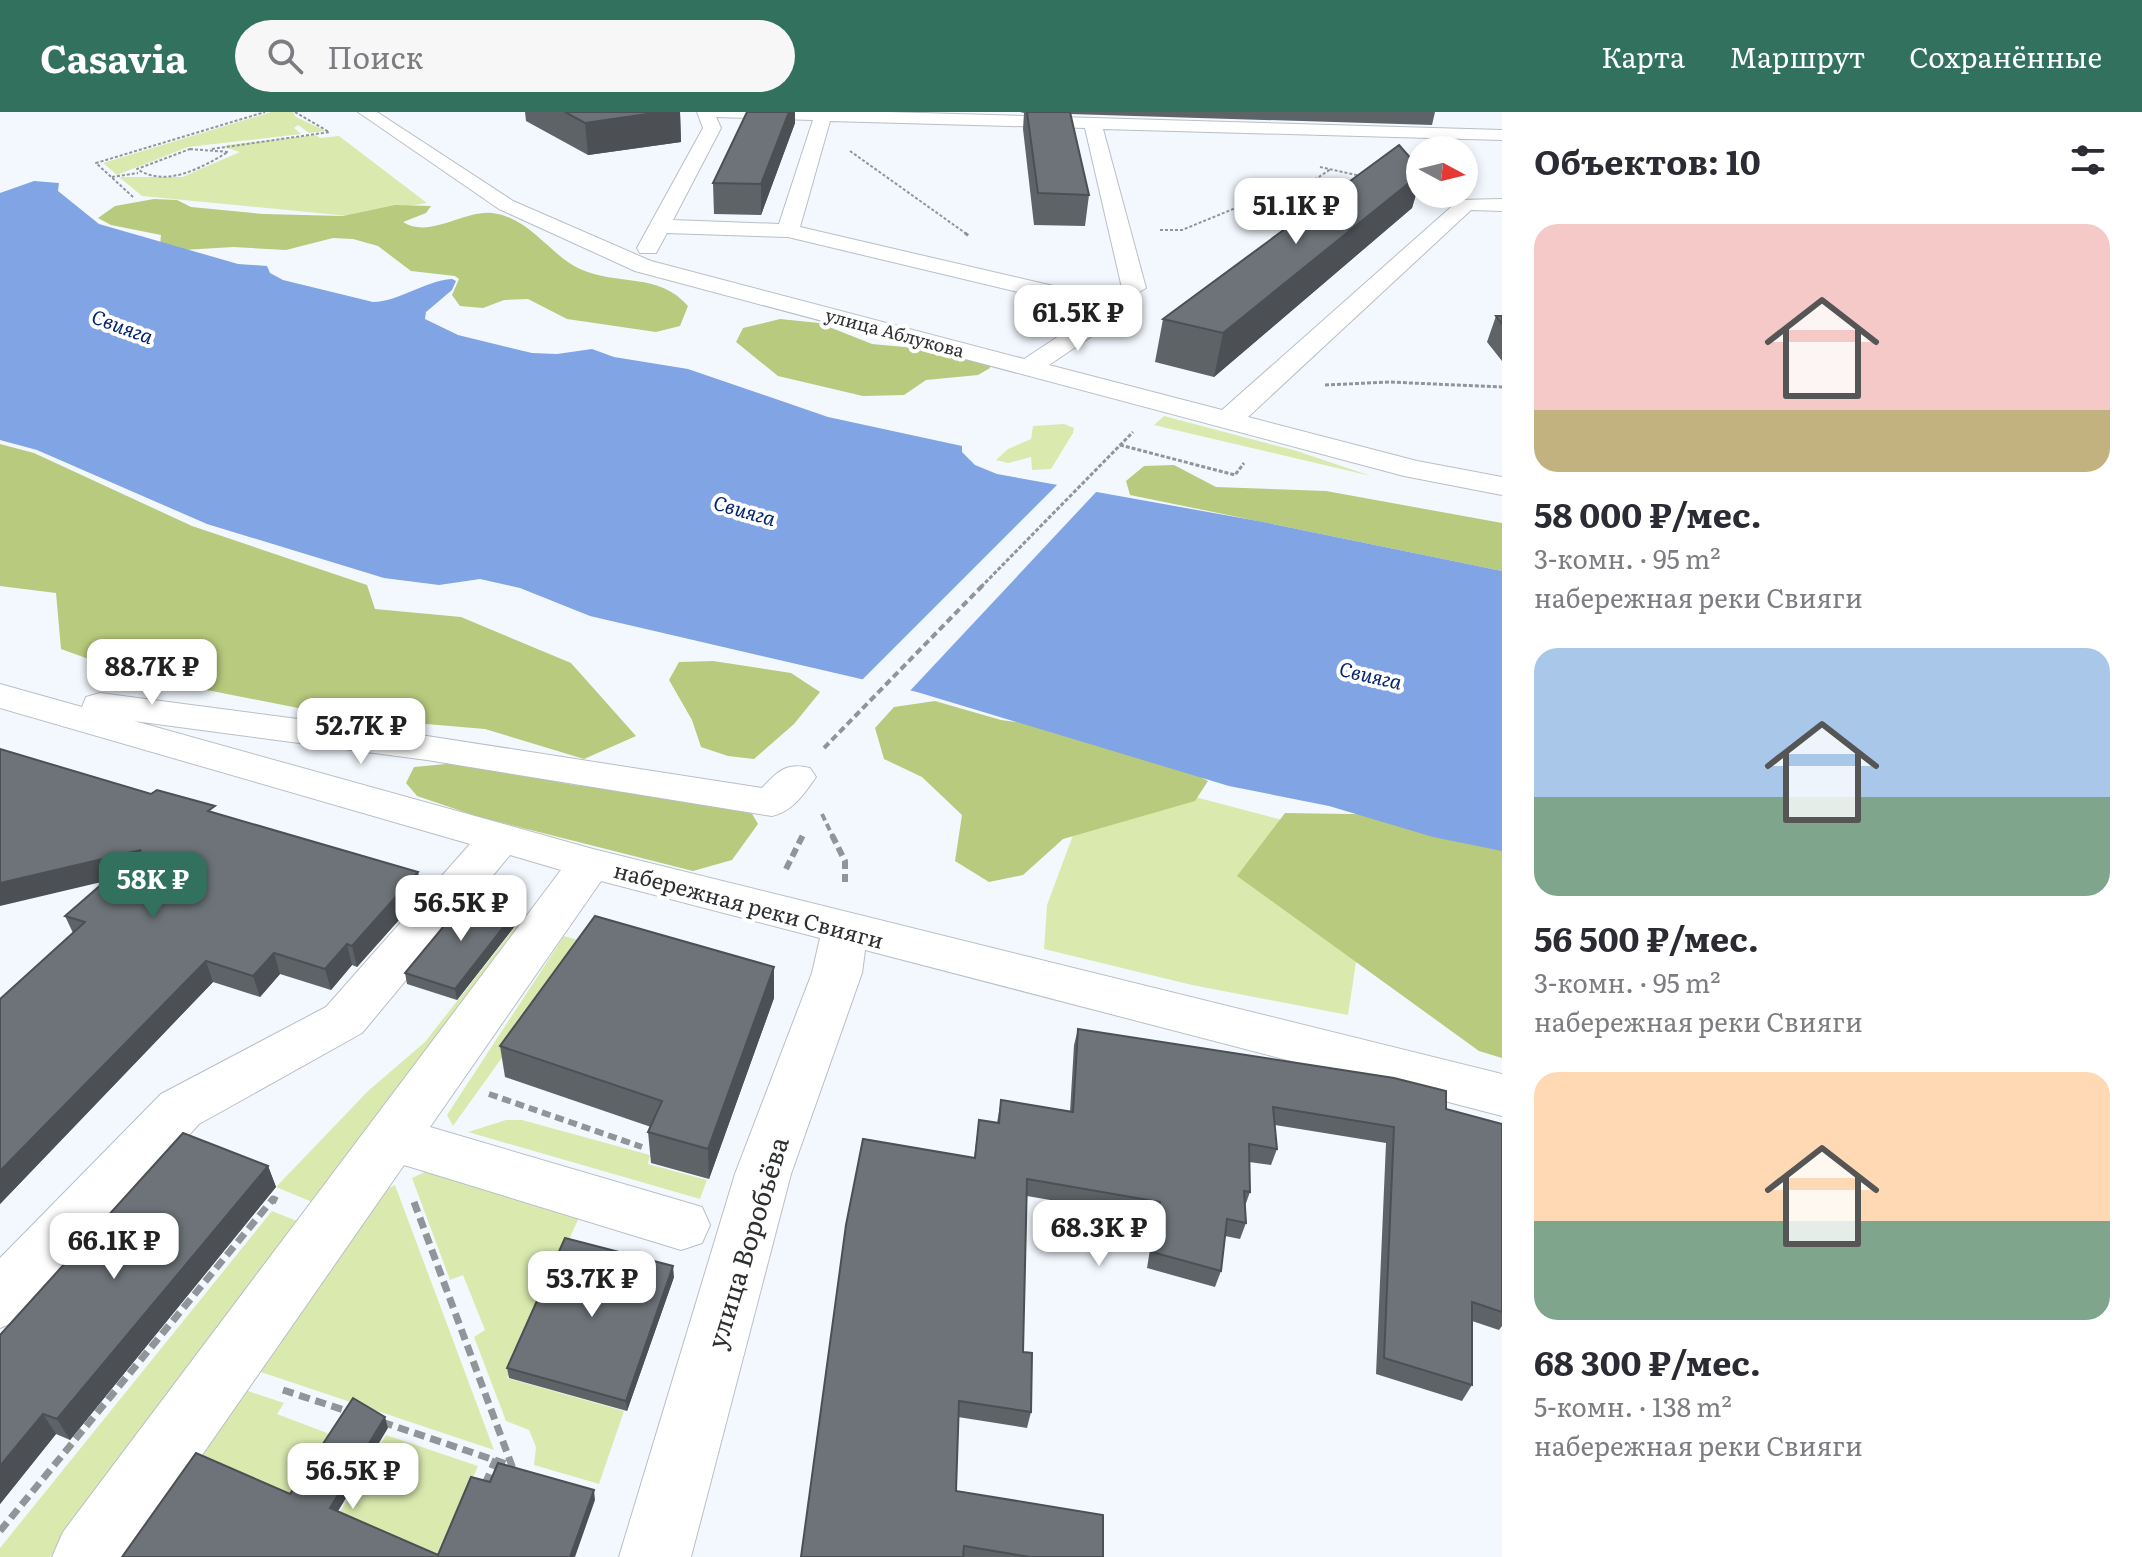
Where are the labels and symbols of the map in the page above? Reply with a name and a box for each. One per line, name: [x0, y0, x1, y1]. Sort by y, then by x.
north arrow: [1406, 136, 1478, 208]
pin: 51.1K ₽: [1222, 178, 1370, 246]
pin: 61.5K ₽: [1004, 285, 1152, 353]
water label: Свияга: [88, 300, 159, 350]
street label: улица Аблукова: [822, 300, 968, 364]
water label: Свияга: [710, 486, 780, 532]
pin: 88.7K ₽: [78, 639, 226, 707]
water label: Свияга: [1337, 652, 1406, 696]
pin: 52.7K ₽: [287, 698, 435, 766]
pin: 58K ₽: [97, 852, 209, 920]
street label: набережная реки Свияги: [610, 852, 888, 956]
pin: 56.5K ₽: [387, 875, 535, 943]
street label: улица Воробьёва: [695, 1131, 797, 1353]
pin: 68.3K ₽: [1025, 1200, 1173, 1268]
pin: 66.1K ₽: [40, 1213, 188, 1281]
pin: 53.7K ₽: [518, 1251, 666, 1319]
pin: 56.5K ₽: [279, 1443, 427, 1511]

